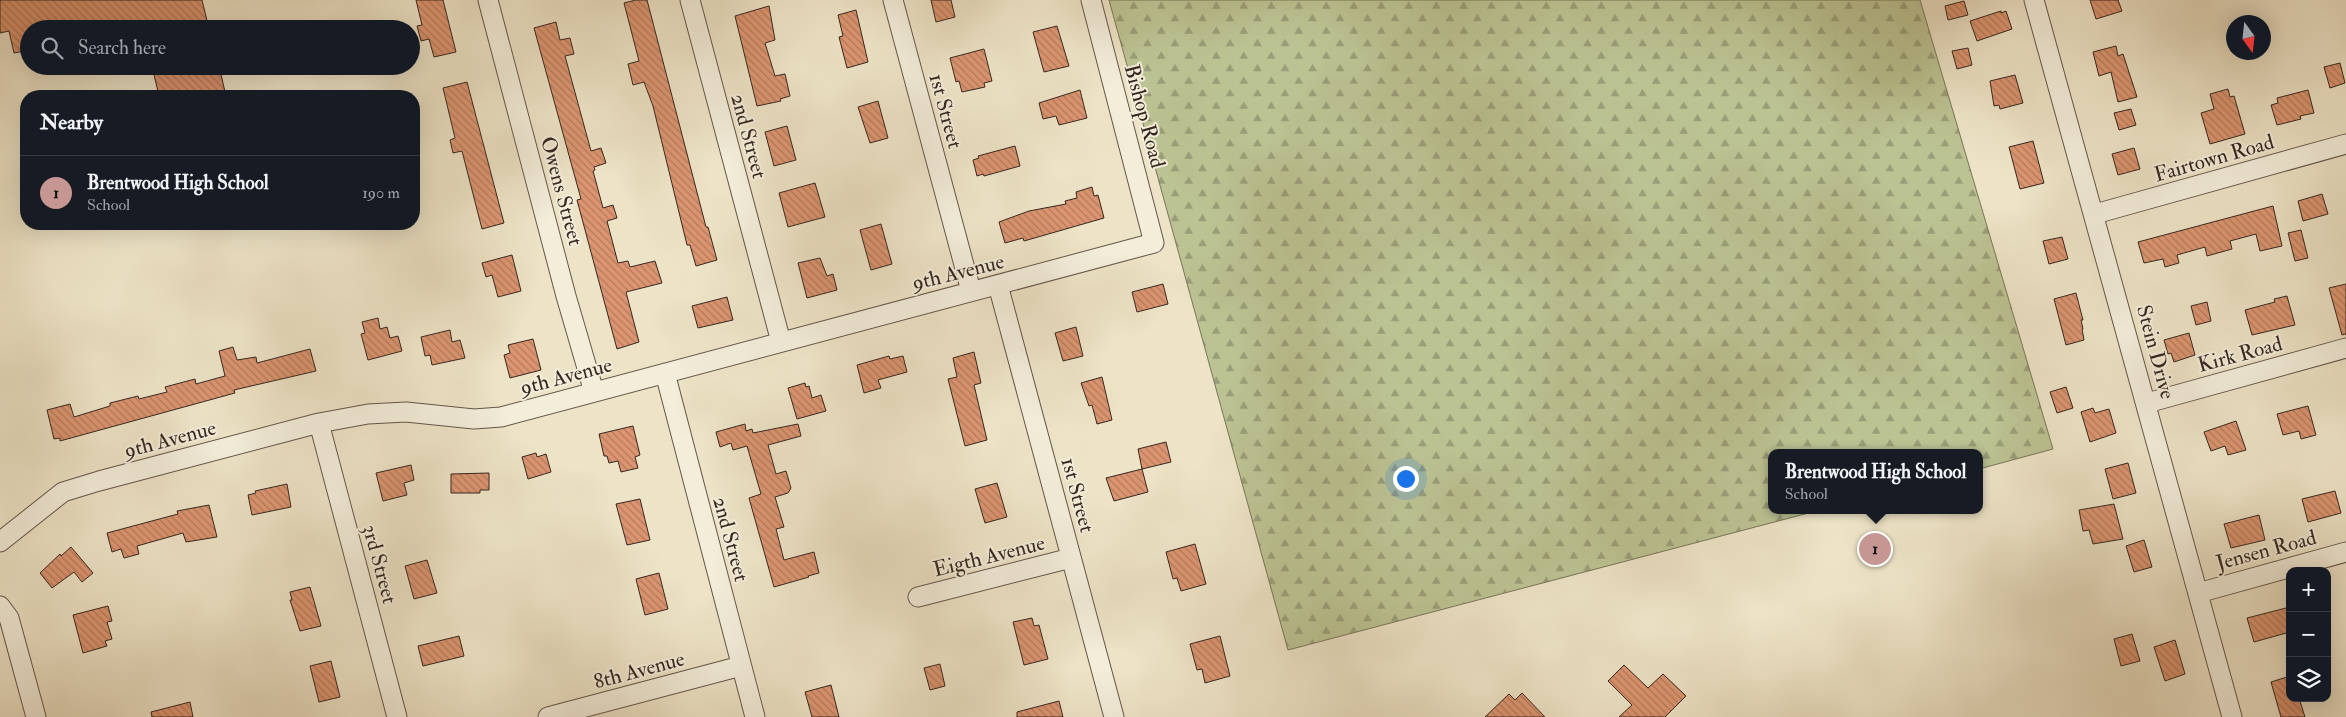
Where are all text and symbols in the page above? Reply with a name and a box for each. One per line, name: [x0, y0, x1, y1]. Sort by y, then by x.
north arrow: [2226, 15, 2271, 60]
search box: [20, 20, 420, 75]
icon: search: [38, 34, 66, 62]
text: Search here: [78, 36, 166, 60]
street label: Bishop Road: [1118, 61, 1172, 172]
street label: 1st Street: [923, 71, 969, 152]
street label: 2nd Street: [724, 91, 773, 182]
text: Nearby: [40, 109, 103, 136]
street label: Fairtown Road: [2151, 128, 2278, 188]
street label: Owens Street: [534, 134, 589, 249]
text: Brentwood High School: [87, 171, 269, 195]
text: 1: [53, 183, 59, 203]
text: 190 m: [362, 183, 400, 203]
text: School: [87, 195, 130, 215]
street label: 9th Avenue: [907, 248, 1007, 297]
street label: Stein Drive: [2130, 302, 2181, 402]
street label: Kirk Road: [2195, 330, 2286, 379]
street label: 9th Avenue: [515, 351, 615, 402]
street label: 9th Avenue: [119, 414, 219, 465]
popup: [1768, 449, 1983, 514]
street label: 1st Street: [1055, 455, 1101, 536]
text: Brentwood High School: [1785, 460, 1966, 484]
your location: [1393, 466, 1419, 492]
text: School: [1785, 484, 1828, 504]
street label: 2nd Street: [706, 494, 755, 585]
street label: 3rd Street: [356, 521, 403, 607]
street label: Jensen Road: [2212, 524, 2320, 577]
street label: Eigth Avenue: [931, 530, 1048, 583]
pin: 1: [1859, 530, 1891, 568]
map controls: [2286, 567, 2331, 702]
button: +: [2286, 567, 2331, 612]
button: −: [2286, 612, 2331, 657]
street label: 8th Avenue: [591, 645, 688, 696]
button: layers: [2286, 657, 2331, 702]

